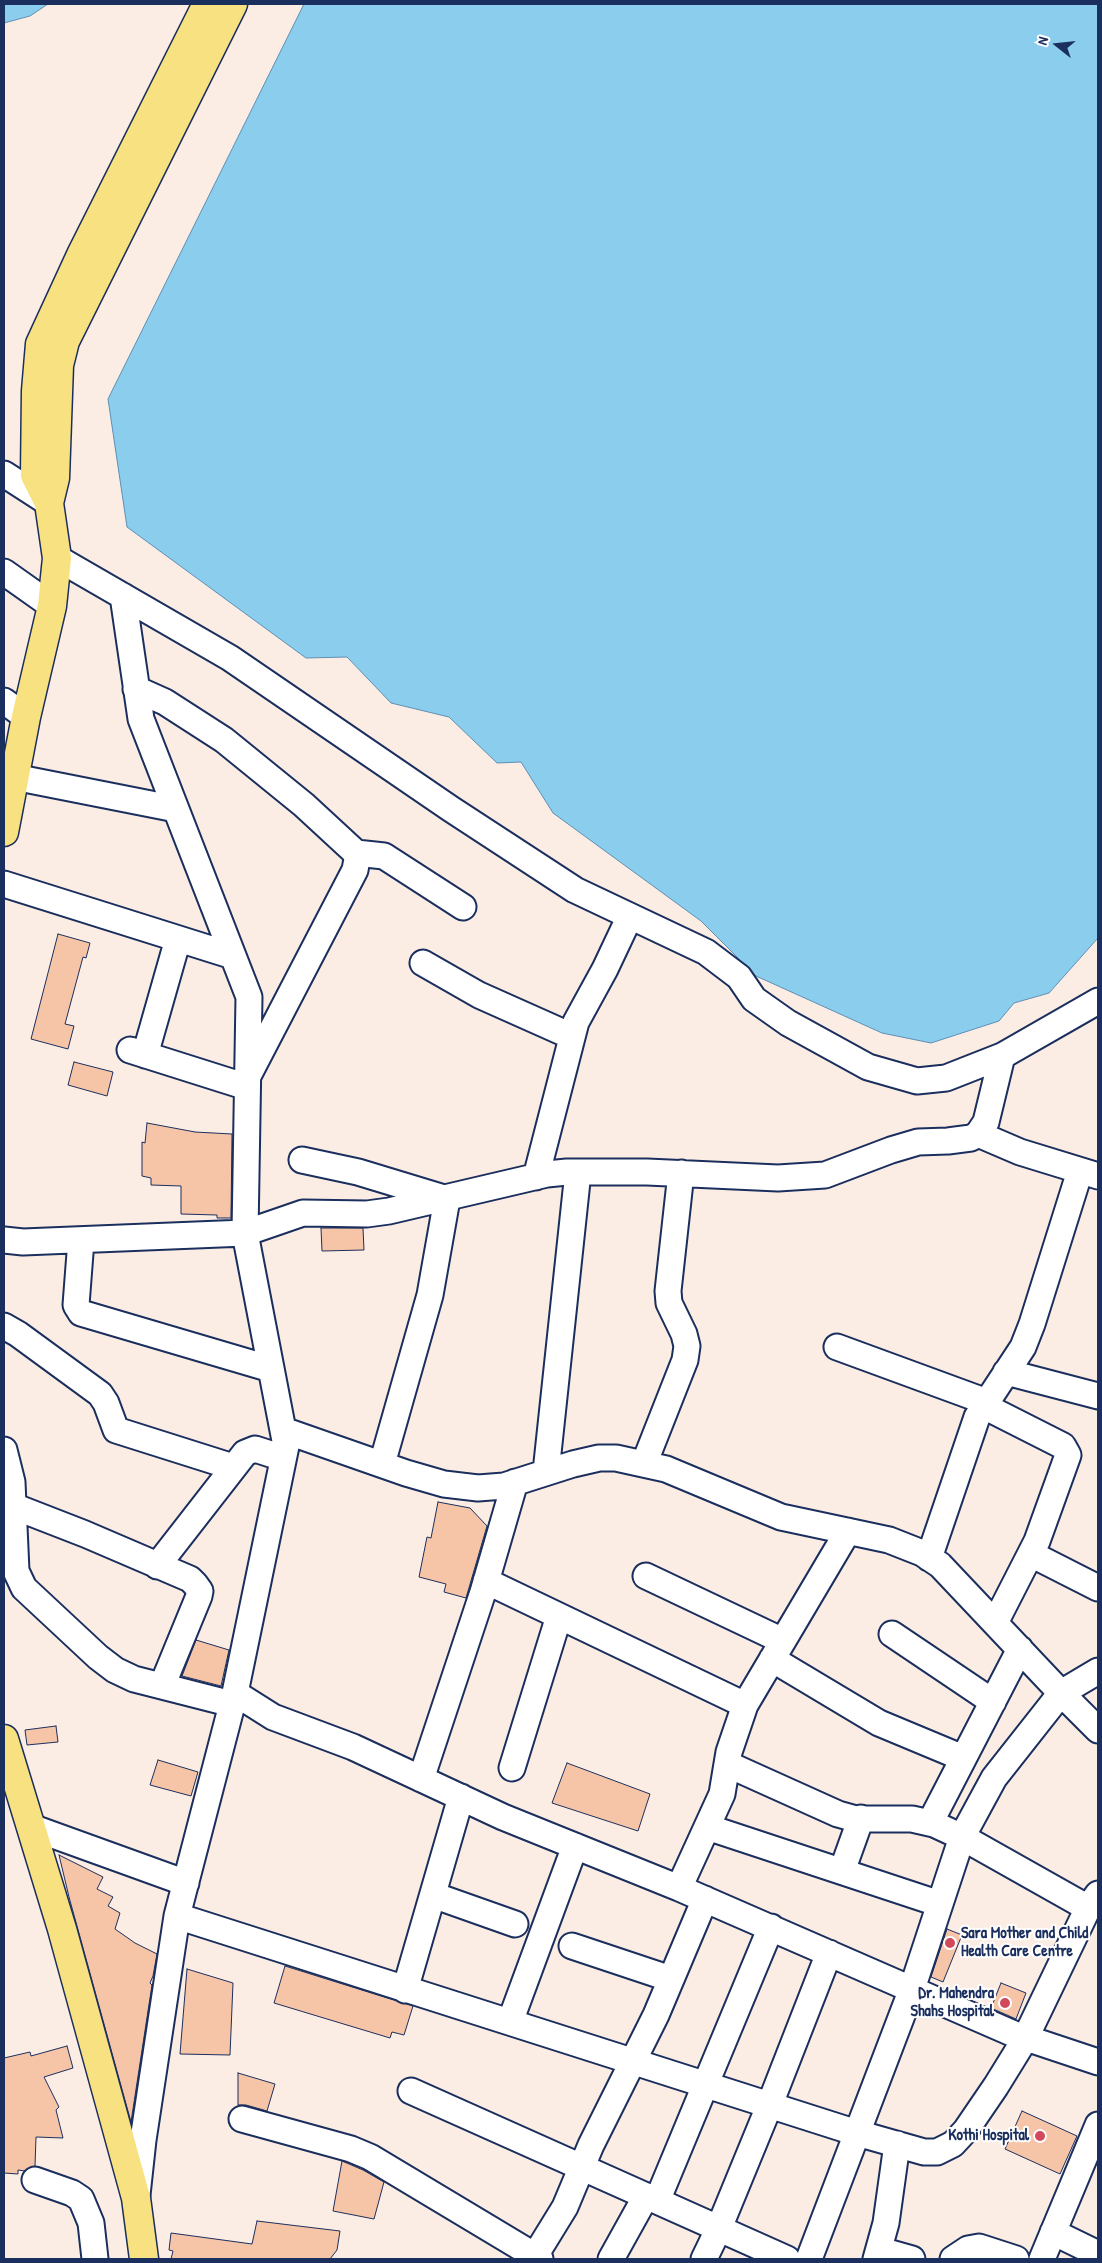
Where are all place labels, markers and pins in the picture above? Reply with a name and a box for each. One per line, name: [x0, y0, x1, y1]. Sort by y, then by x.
place label: Sara Mother and Child Health Care Centre: [961, 1924, 1088, 1962]
marker: Sara Mother and Child Health Care Centre: [943, 1936, 957, 1950]
place label: Dr. Mahendra Shahs Hospital: [911, 1984, 994, 2022]
marker: Dr. Mahendra Shahs Hospital: [998, 1996, 1012, 2010]
place label: Kothi Hospital: [948, 2126, 1029, 2146]
marker: Kothi Hospital: [1033, 2129, 1047, 2143]

